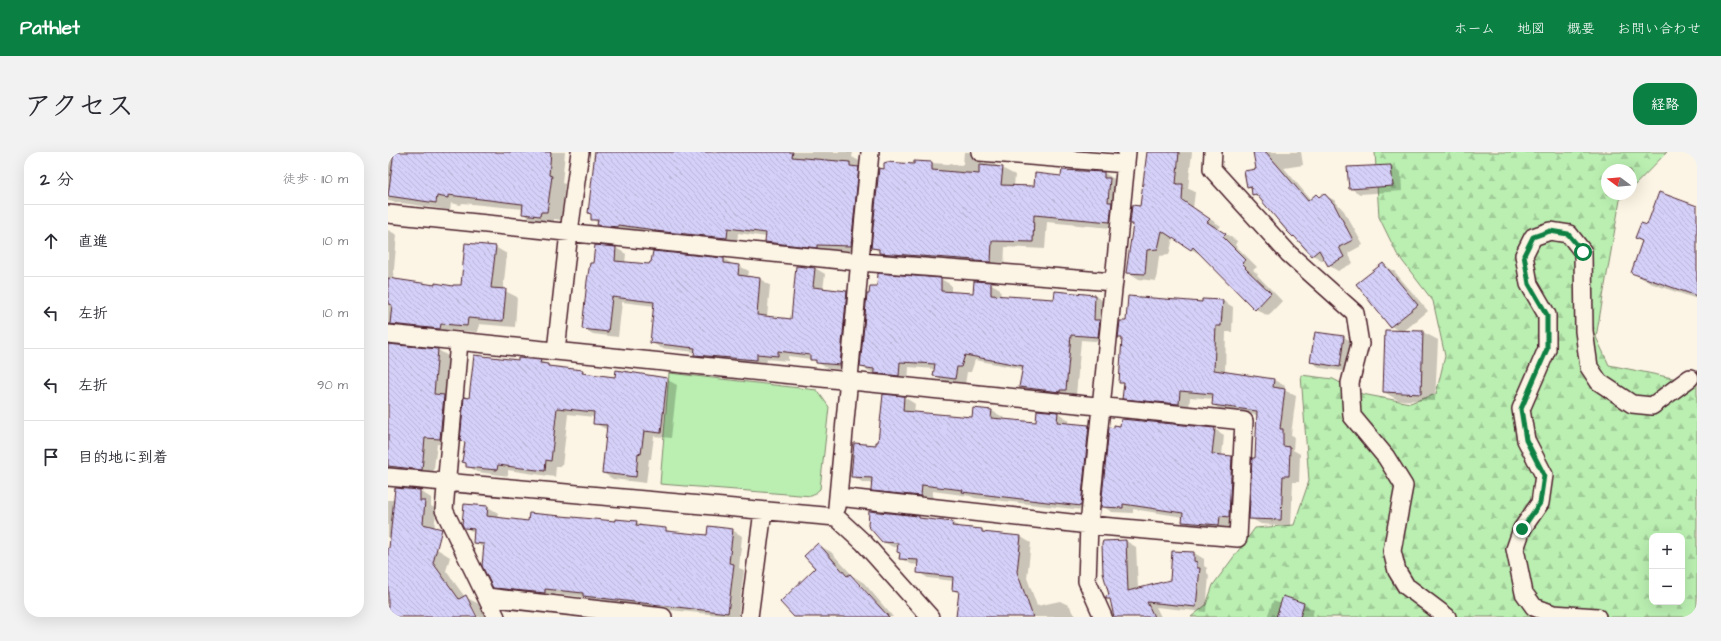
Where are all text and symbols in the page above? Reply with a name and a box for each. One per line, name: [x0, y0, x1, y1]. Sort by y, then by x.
text: Pathlet: [20, 15, 80, 42]
text: ホーム: [1454, 19, 1495, 39]
text: 地図: [1517, 19, 1545, 39]
text: 概要: [1567, 19, 1595, 39]
text: お問い合わせ: [1617, 19, 1701, 39]
button: 経路: [1633, 83, 1697, 125]
text: アクセス: [24, 87, 134, 126]
north arrow: [1601, 164, 1637, 200]
text: 2 分: [40, 168, 74, 192]
text: 徒歩 · 110 m: [283, 170, 348, 188]
icon: ahead: [40, 230, 62, 252]
text: 直進: [78, 231, 108, 252]
text: 10 m: [323, 232, 348, 250]
route start: [1574, 243, 1592, 261]
icon: left: [40, 302, 62, 324]
text: 左折: [78, 303, 108, 324]
text: 10 m: [323, 304, 348, 322]
icon: left: [40, 374, 62, 396]
text: 左折: [78, 375, 108, 396]
text: 90 m: [317, 376, 348, 394]
icon: arrive: [40, 446, 62, 468]
text: 目的地に到着: [78, 447, 168, 468]
route end: [1513, 520, 1531, 538]
map controls: [1649, 533, 1685, 605]
button: +: [1649, 533, 1685, 569]
button: −: [1649, 569, 1685, 605]

